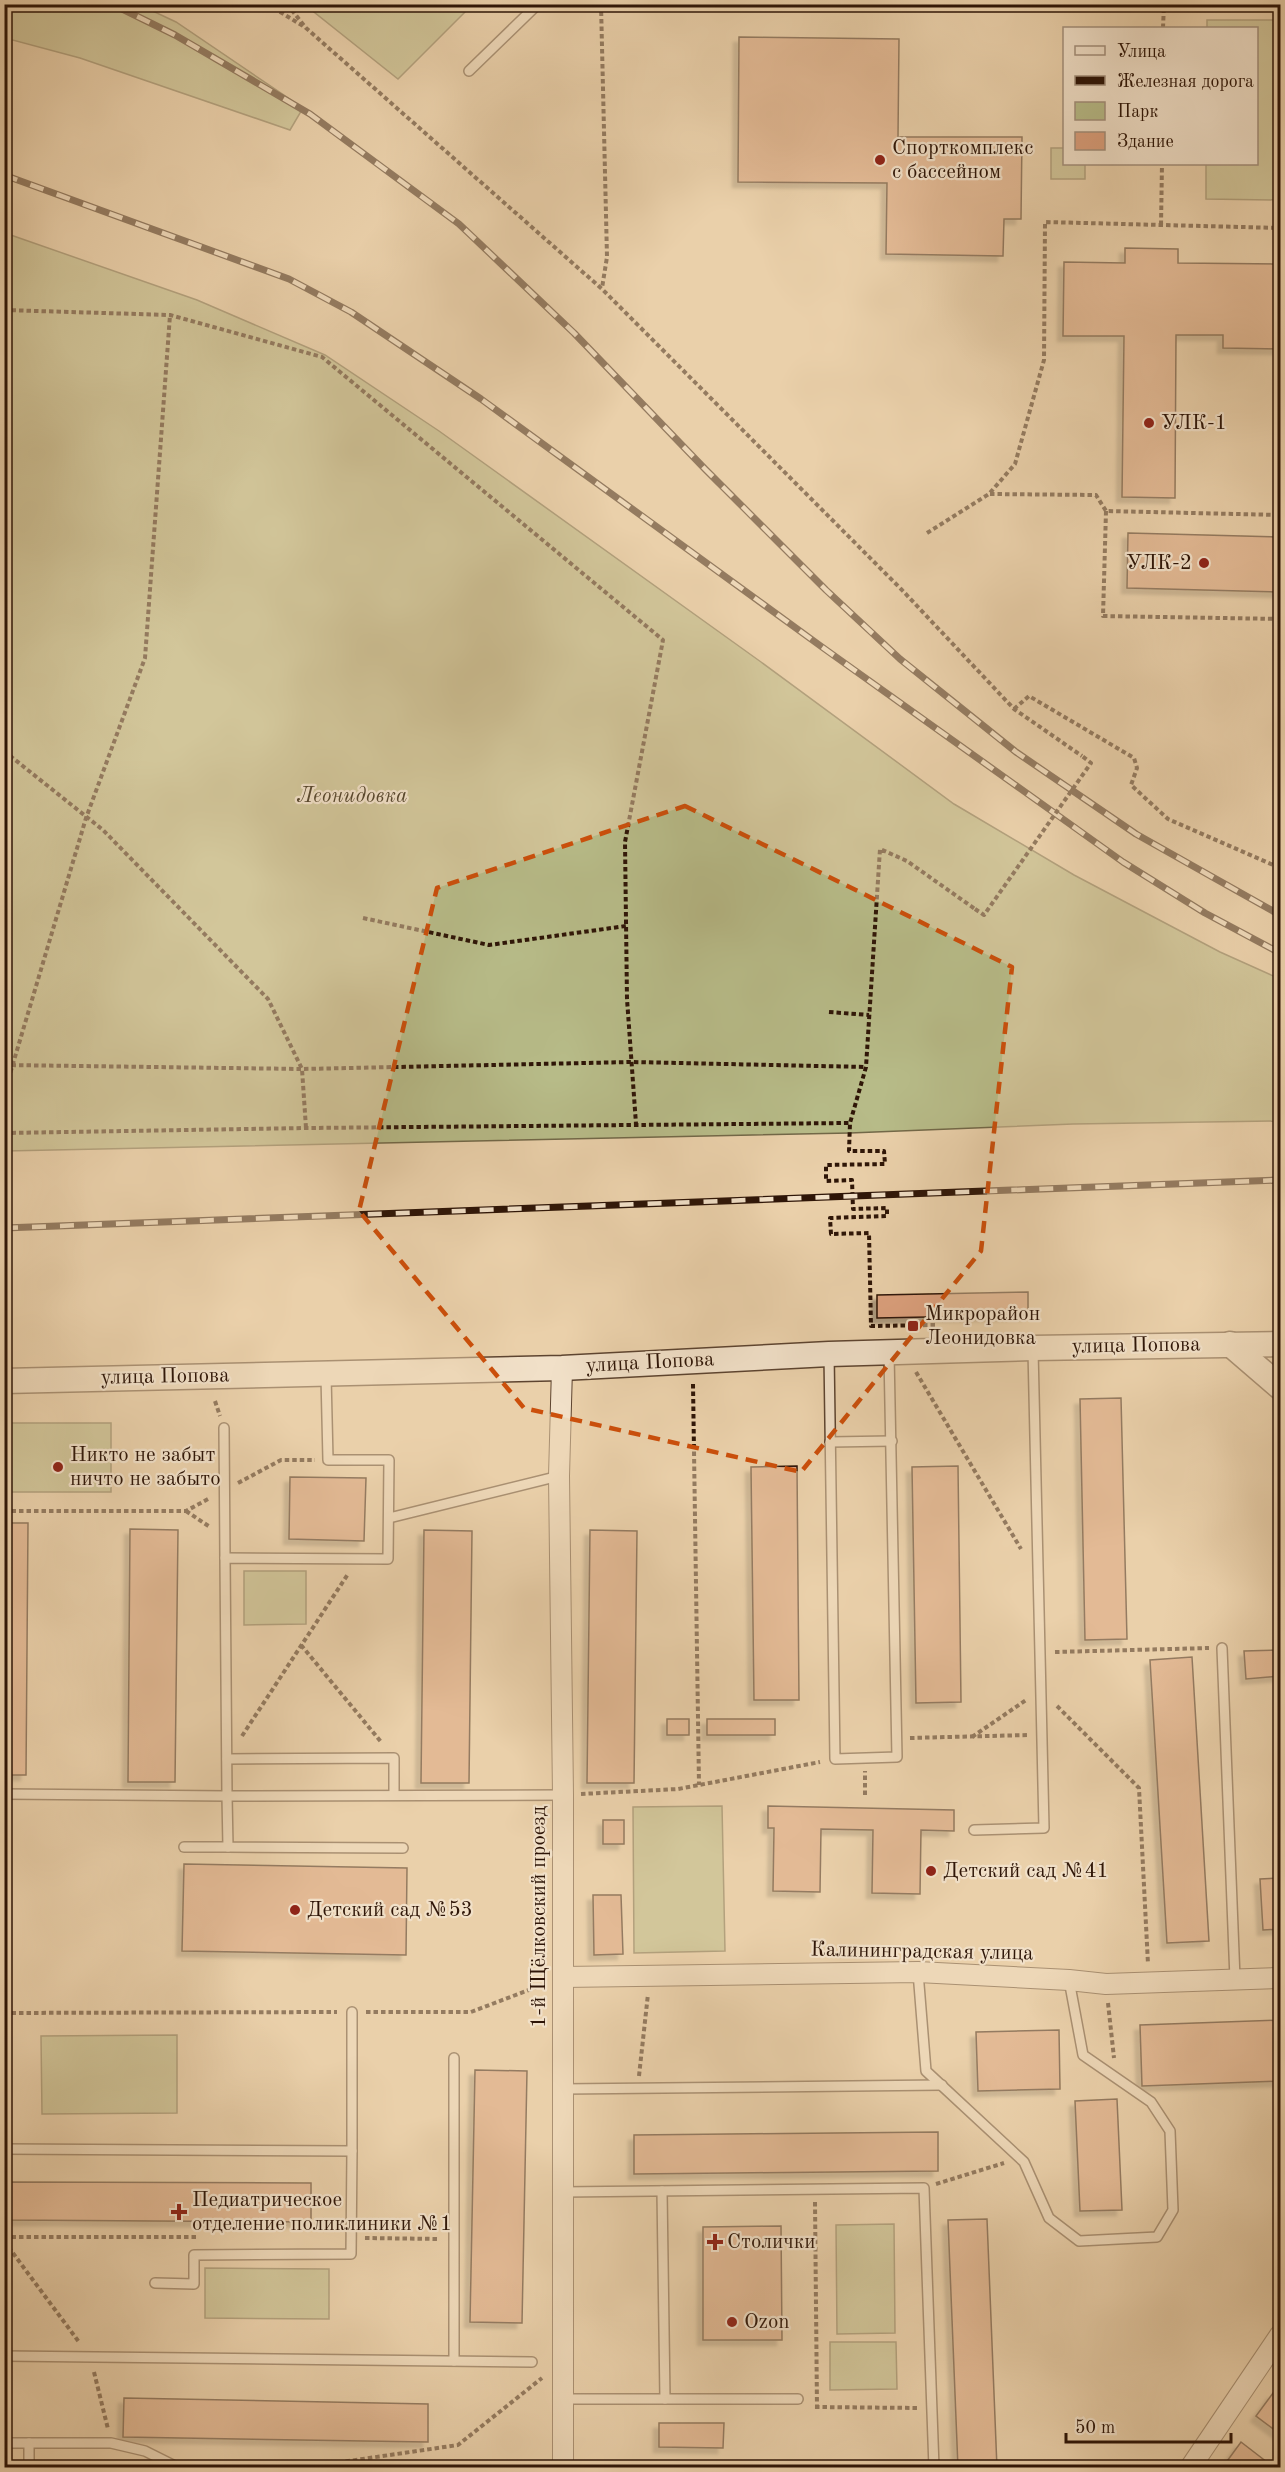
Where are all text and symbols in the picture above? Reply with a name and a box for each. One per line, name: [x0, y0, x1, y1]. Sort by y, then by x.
legend: [1063, 27, 1258, 165]
text: Улица: [1117, 43, 1166, 61]
text: Железная дорога: [1117, 73, 1254, 91]
text: Парк: [1117, 103, 1158, 121]
text: Здание: [1117, 133, 1174, 151]
place label: Спорткомплекс с бассейном: [892, 138, 1033, 183]
marker: Спорткомплекс с бассейном: [873, 153, 887, 167]
place label: УЛК-1: [1161, 413, 1227, 434]
marker: УЛК-1: [1142, 416, 1156, 430]
place label: УЛК-2: [1126, 553, 1192, 574]
marker: УЛК-2: [1197, 556, 1211, 570]
park label: Леонидовка: [297, 786, 407, 807]
place label: Микрорайон Леонидовка: [925, 1304, 1040, 1349]
marker: Микрорайон Леонидовка: [906, 1319, 920, 1333]
street label: улица Попова: [1071, 1334, 1201, 1358]
street label: улица Попова: [585, 1349, 715, 1377]
street label: улица Попова: [100, 1365, 230, 1389]
place label: Никто не забыт ничто не забыто: [70, 1445, 221, 1490]
marker: Никто не забыт ничто не забыто: [51, 1460, 65, 1474]
street label: 1-й Щёлковский проезд: [529, 1805, 550, 2028]
place label: Детский сад №41: [943, 1861, 1109, 1882]
marker: Детский сад №41: [924, 1864, 938, 1878]
place label: Детский сад №53: [307, 1900, 473, 1921]
marker: Детский сад №53: [288, 1903, 302, 1917]
street label: Калининградская улица: [810, 1940, 1034, 1964]
place label: Педиатрическое отделение поликлиники №1: [192, 2190, 452, 2235]
marker: Педиатрическое отделение поликлиники №1: [170, 2203, 188, 2221]
place label: Столички: [727, 2232, 816, 2253]
marker: Столички: [708, 2235, 722, 2249]
place label: Ozon: [744, 2312, 790, 2333]
marker: Ozon: [725, 2315, 739, 2329]
scale bar: [1066, 2406, 1231, 2444]
text: 50 m: [1075, 2419, 1115, 2437]

